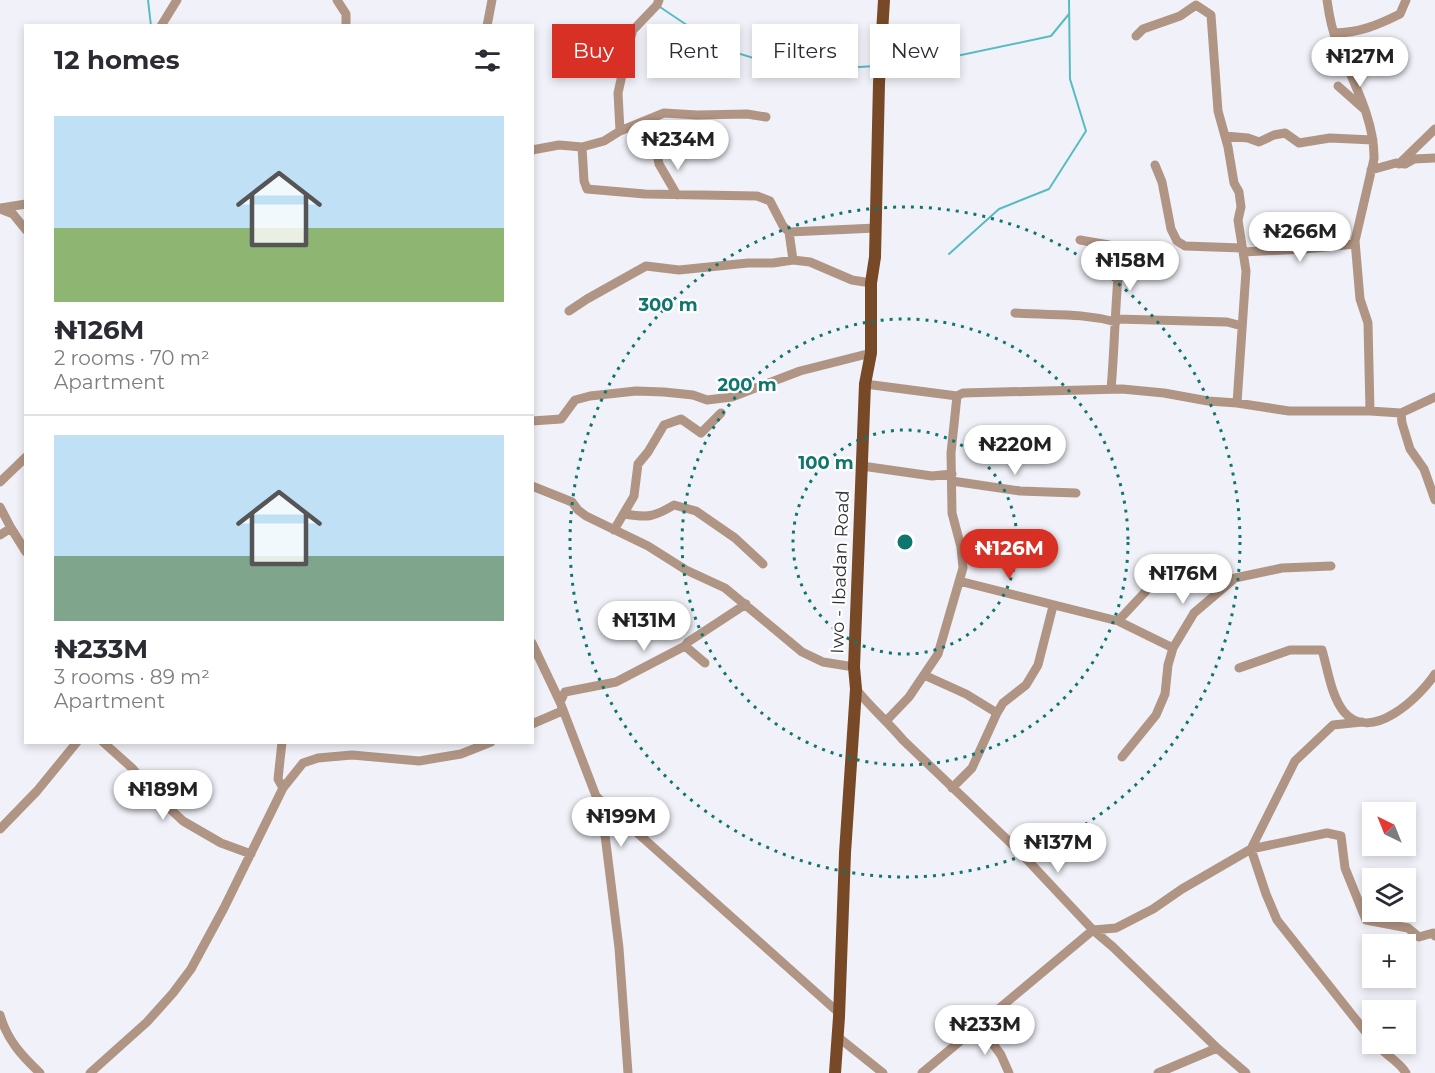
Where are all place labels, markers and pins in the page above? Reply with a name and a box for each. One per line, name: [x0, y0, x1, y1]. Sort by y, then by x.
pin: ₦127M: [1318, 37, 1402, 88]
pin: ₦234M: [636, 120, 720, 171]
pin: ₦266M: [1258, 212, 1342, 263]
pin: ₦158M: [1088, 241, 1172, 292]
pin: ₦220M: [973, 425, 1057, 476]
pin: ₦126M: [967, 529, 1051, 580]
centre of rings: [895, 532, 915, 552]
pin: ₦176M: [1141, 554, 1225, 605]
pin: ₦131M: [602, 601, 686, 652]
pin: ₦189M: [121, 770, 205, 821]
pin: ₦199M: [579, 797, 663, 848]
pin: ₦137M: [1016, 823, 1100, 874]
pin: ₦233M: [943, 1005, 1027, 1056]

